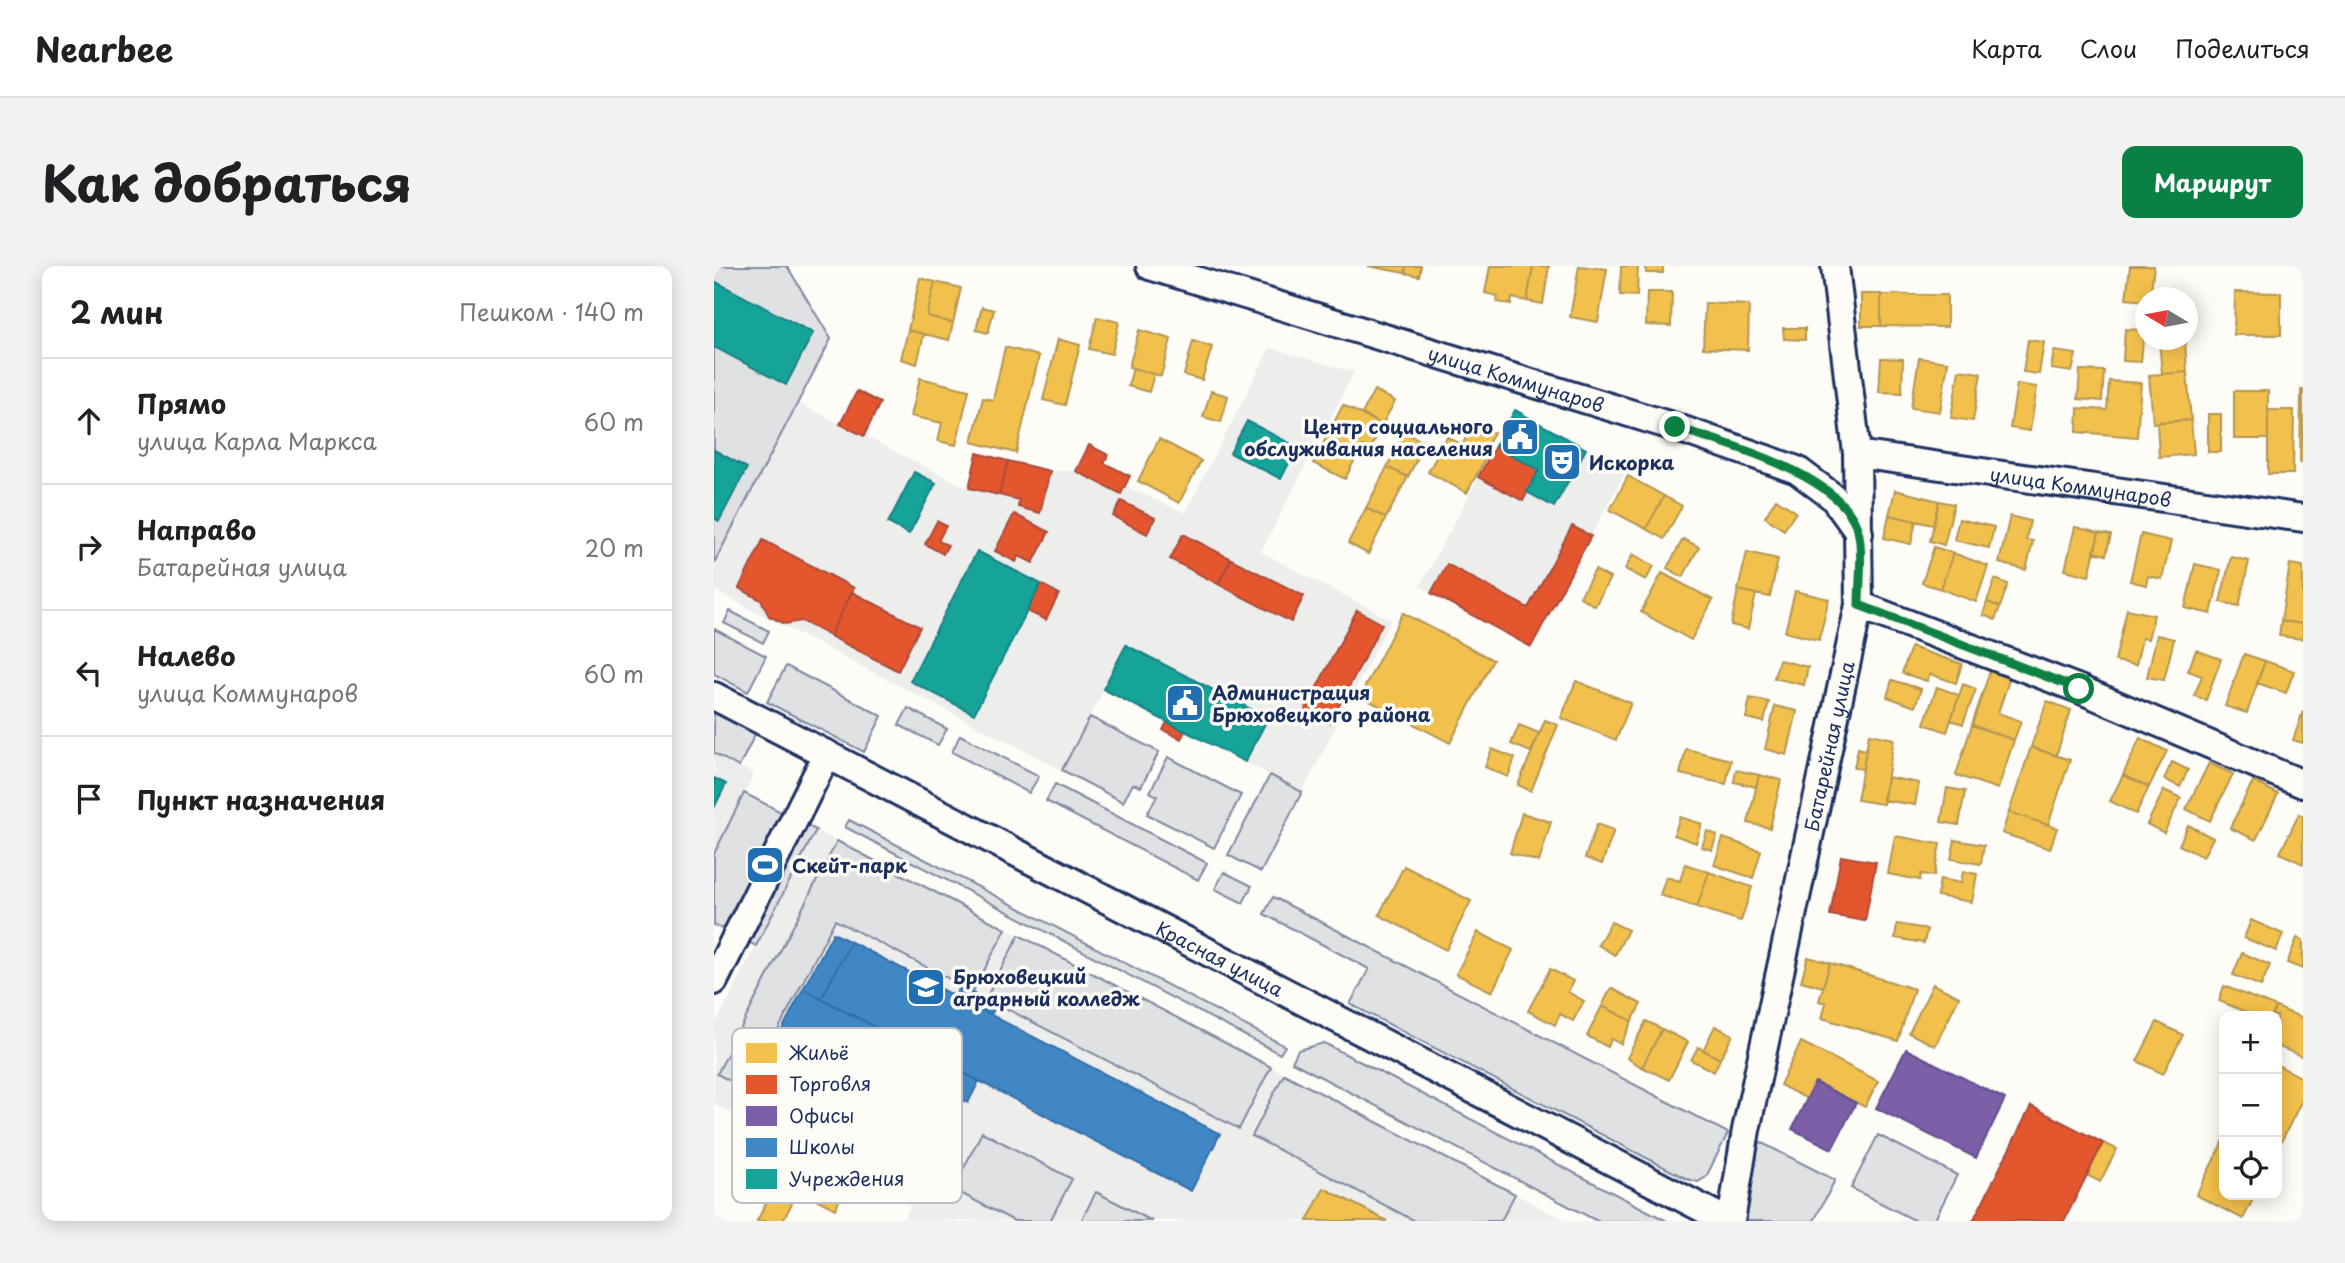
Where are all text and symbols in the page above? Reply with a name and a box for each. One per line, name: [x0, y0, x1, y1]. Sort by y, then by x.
text: Nearbee: [35, 23, 173, 73]
text: Карта: [1971, 30, 2042, 66]
text: Слои: [2080, 30, 2137, 66]
text: Поделиться: [2175, 30, 2310, 66]
text: Как добраться: [42, 145, 412, 219]
button: Маршрут: [2122, 146, 2303, 218]
north arrow: [2135, 287, 2198, 350]
text: 2 мин: [70, 289, 164, 334]
text: Пешком · 140 m: [459, 294, 644, 329]
street label: улица Коммунаров: [1425, 338, 1608, 418]
text: Прямо: [137, 384, 226, 423]
icon: ahead: [70, 402, 108, 440]
text: 60 m: [584, 404, 644, 439]
route end: [1659, 411, 1690, 442]
place label: Центр социального обслуживания населения: [1244, 412, 1493, 462]
public building icon: Центр социального обслуживания населения: [1499, 416, 1541, 458]
text: улица Карла Маркса: [137, 423, 377, 458]
theatre icon: Искорка: [1541, 441, 1583, 483]
place label: Искорка: [1589, 448, 1674, 476]
street label: улица Коммунаров: [1988, 459, 2173, 513]
text: Направо: [137, 510, 256, 549]
icon: right: [70, 528, 108, 566]
text: 20 m: [585, 530, 644, 565]
text: Батарейная улица: [137, 549, 347, 584]
text: Налево: [137, 636, 235, 675]
icon: left: [70, 654, 108, 692]
text: 60 m: [584, 656, 644, 691]
street label: Батарейная улица: [1797, 658, 1861, 834]
route start: [2063, 673, 2094, 704]
text: улица Коммунаров: [137, 675, 358, 710]
place label: Администрация Брюховецкого района: [1212, 678, 1431, 728]
public building icon: Администрация Брюховецкого района: [1164, 682, 1206, 724]
icon: arrive: [70, 780, 108, 818]
text: Пункт назначения: [137, 780, 385, 819]
sports icon: Скейт-парк: [744, 844, 786, 886]
place label: Скейт-парк: [792, 851, 908, 879]
street label: Красная улица: [1152, 914, 1289, 1003]
place label: Брюховецкий аграрный колледж: [953, 962, 1140, 1012]
school or university icon: Брюховецкий аграрный колледж: [905, 966, 947, 1008]
map controls: [2219, 1011, 2282, 1200]
button: +: [2219, 1011, 2282, 1074]
legend: [732, 1028, 962, 1203]
text: Жильё: [788, 1038, 849, 1066]
text: Торговля: [789, 1069, 871, 1097]
button: −: [2219, 1074, 2282, 1137]
text: Офисы: [789, 1101, 854, 1129]
text: Школы: [789, 1132, 855, 1160]
button: locate: [2219, 1137, 2282, 1200]
text: Учреждения: [789, 1164, 904, 1192]

